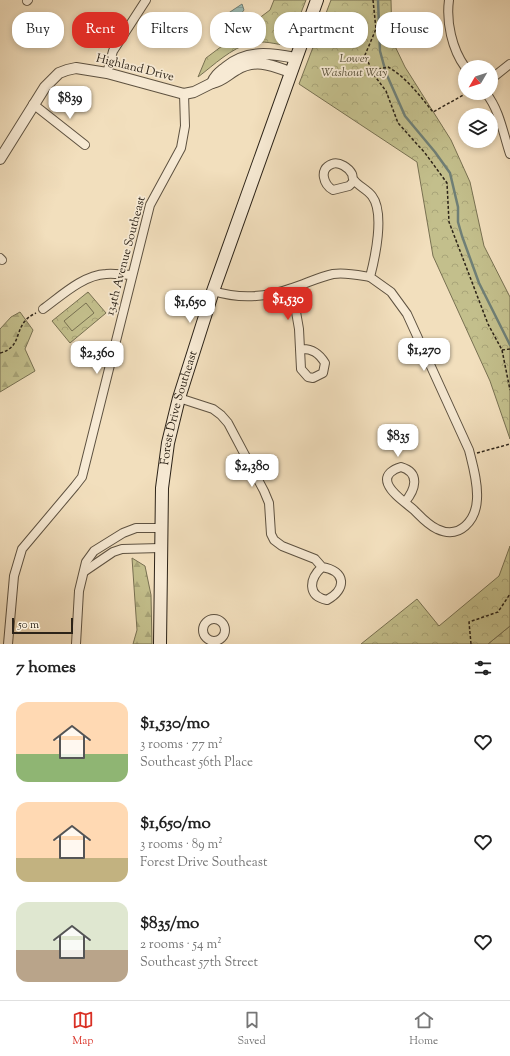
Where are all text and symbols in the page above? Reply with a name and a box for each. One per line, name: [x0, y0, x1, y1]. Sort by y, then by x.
chip: Buy: [12, 12, 64, 48]
chip: Rent: [72, 12, 129, 48]
chip: Filters: [137, 12, 202, 48]
chip: New: [210, 12, 266, 48]
chip: Apartment: [274, 12, 368, 48]
chip: House: [376, 12, 443, 48]
street label: Highland Drive: [94, 50, 176, 86]
park label: Lower Washout Way: [321, 50, 387, 82]
north arrow: [458, 60, 498, 100]
map controls: [458, 60, 498, 148]
pin: $839: [46, 86, 94, 120]
text: $839: [58, 90, 82, 108]
button: layers: [458, 108, 498, 148]
street label: 134th Avenue Southeast: [101, 194, 151, 318]
pin: $1,530: [255, 287, 321, 321]
pin: $1,650: [157, 290, 223, 324]
text: $1,530: [272, 291, 304, 309]
text: $1,650: [174, 294, 206, 312]
pin: $1,270: [391, 338, 457, 372]
pin: $2,360: [64, 341, 130, 375]
text: $1,270: [407, 342, 441, 360]
text: $2,360: [80, 345, 114, 363]
street label: Forest Drive Southeast: [156, 348, 202, 466]
pin: $835: [374, 424, 422, 458]
text: $835: [386, 428, 410, 446]
pin: $2,380: [219, 454, 285, 488]
text: $2,380: [235, 458, 269, 476]
scale bar: [12, 616, 73, 635]
text: 50 m: [18, 617, 39, 633]
text: 7 homes: [16, 656, 76, 680]
icon: filters: [472, 657, 494, 679]
text: $1,530/mo: [140, 712, 210, 736]
icon: home: [48, 718, 96, 766]
icon: heart: [472, 731, 494, 753]
text: 3 rooms · 77 m²: [140, 736, 223, 754]
text: Southeast 56th Place: [140, 754, 253, 772]
text: $1,650/mo: [140, 812, 211, 836]
icon: home: [48, 818, 96, 866]
icon: heart: [472, 831, 494, 853]
text: 3 rooms · 89 m²: [140, 836, 223, 854]
text: Forest Drive Southeast: [140, 854, 267, 872]
text: $835/mo: [140, 912, 199, 936]
icon: home: [48, 918, 96, 966]
icon: heart: [472, 931, 494, 953]
text: 2 rooms · 54 m²: [140, 936, 222, 954]
text: Southeast 57th Street: [140, 954, 258, 972]
tab: Map: [72, 1009, 94, 1049]
tab: Saved: [237, 1009, 266, 1049]
tab: Home: [409, 1009, 438, 1049]

